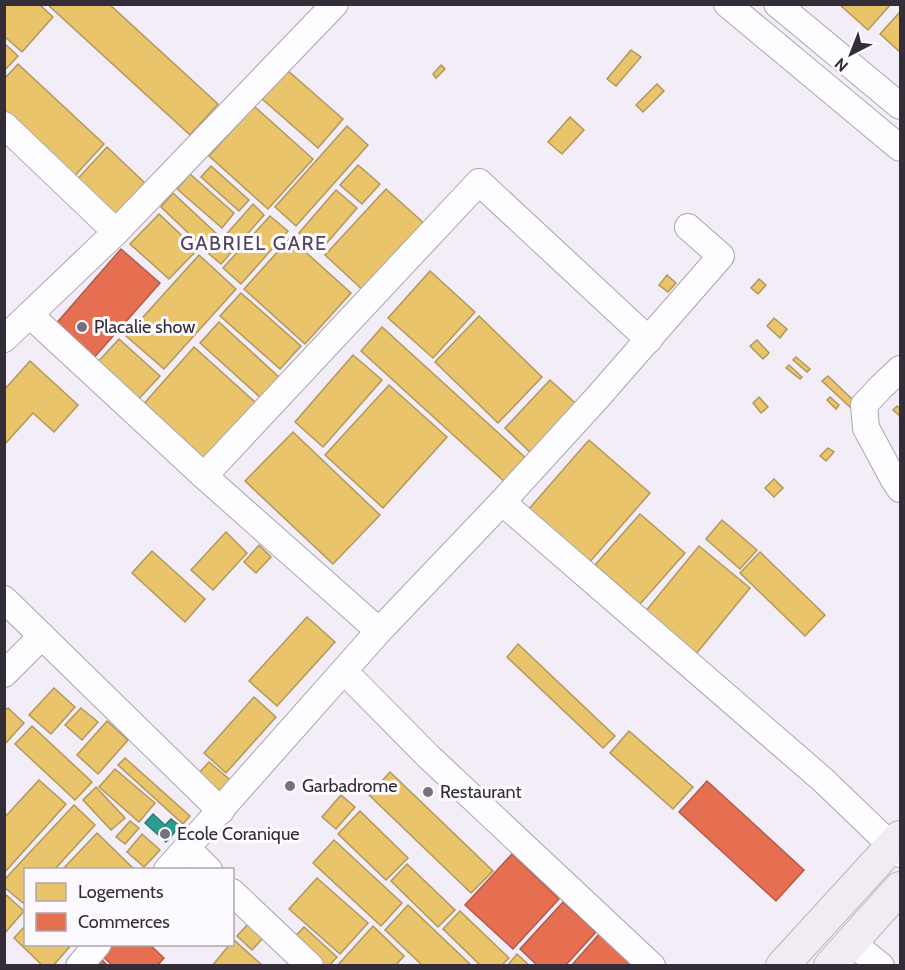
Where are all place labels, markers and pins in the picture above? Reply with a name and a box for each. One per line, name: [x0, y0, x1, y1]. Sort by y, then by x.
place label: Placalie show: [94, 316, 195, 338]
marker: Placalie show: [75, 320, 89, 334]
place label: Garbadrome: [302, 775, 397, 797]
marker: Garbadrome: [283, 779, 297, 793]
place label: Restaurant: [440, 781, 522, 803]
marker: Restaurant: [421, 785, 435, 799]
place label: Ecole Coranique: [177, 823, 300, 845]
marker: Ecole Coranique: [158, 827, 172, 841]

